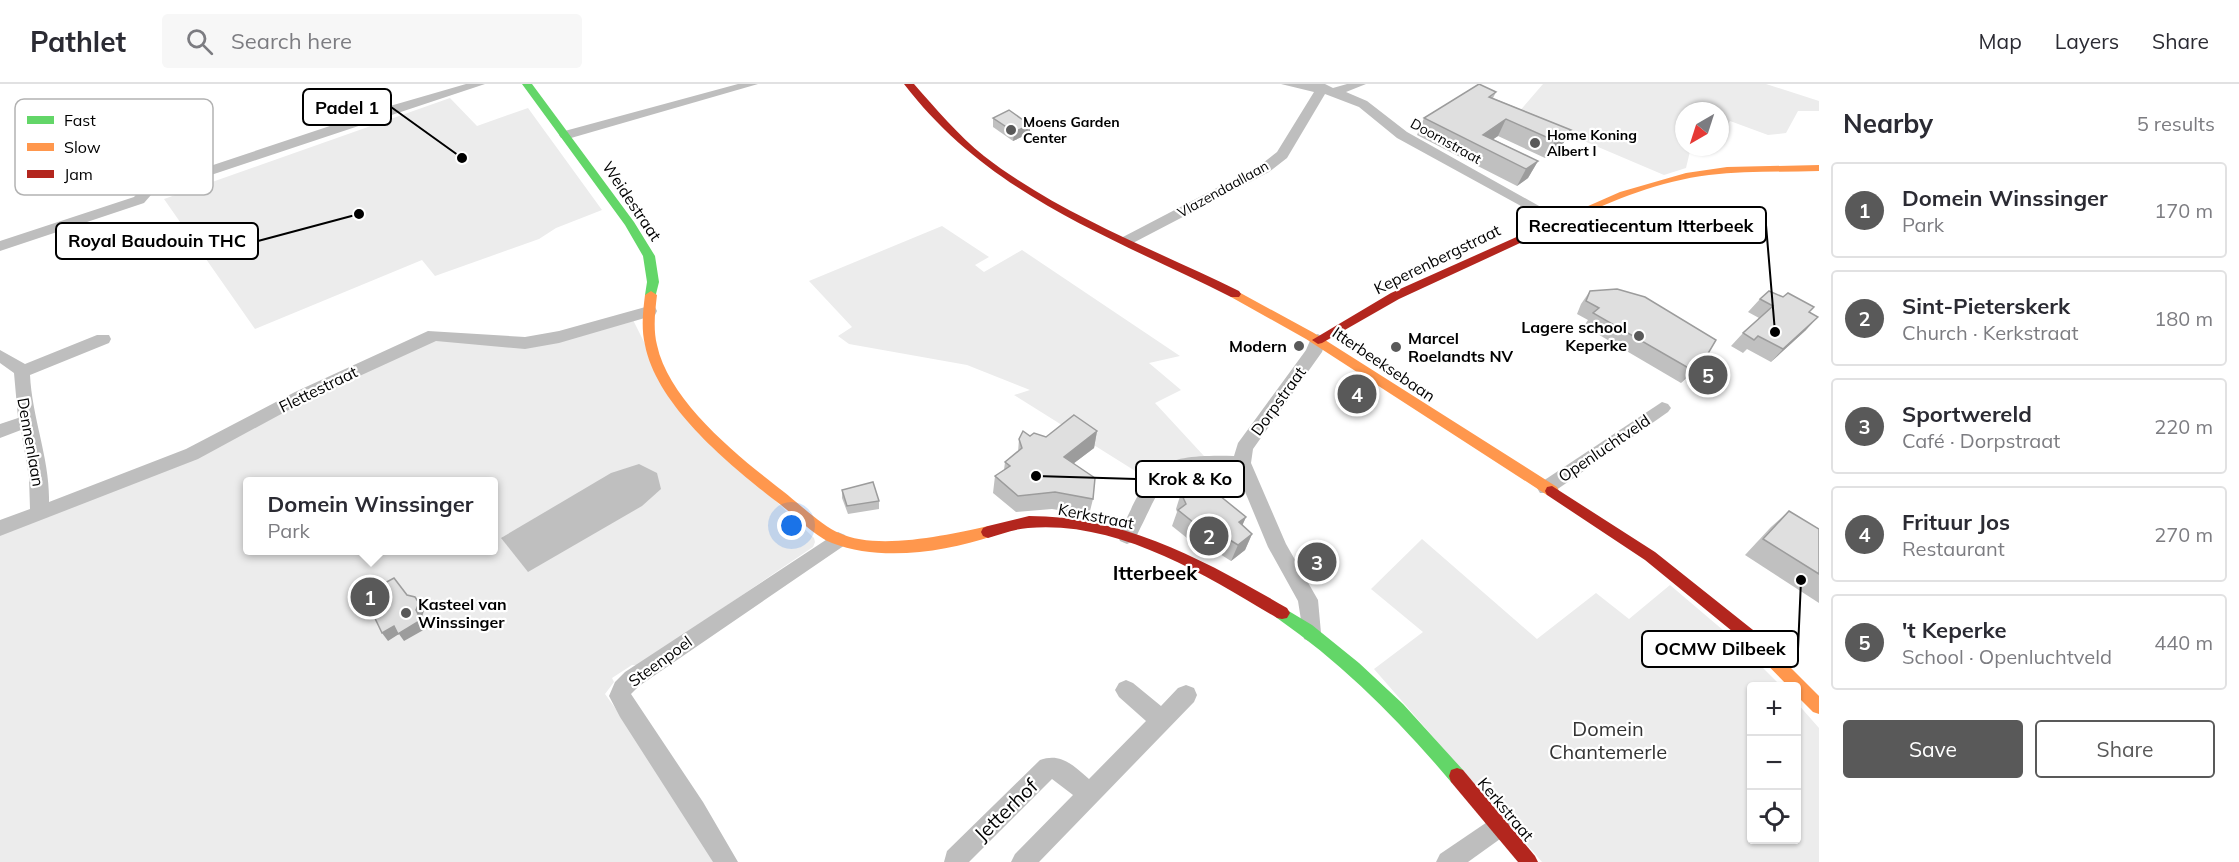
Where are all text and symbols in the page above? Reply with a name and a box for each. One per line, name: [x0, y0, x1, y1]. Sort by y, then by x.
search box: [162, 14, 582, 68]
text: Pathlet: [30, 24, 126, 59]
icon: search: [183, 25, 216, 58]
text: Search here: [231, 27, 352, 55]
text: Map: [1979, 28, 2022, 54]
text: Layers: [2055, 28, 2119, 54]
text: Share: [2152, 28, 2209, 54]
callout: Padel 1: [303, 89, 391, 125]
text: Padel 1: [315, 96, 379, 119]
legend: [15, 99, 213, 195]
north arrow: [1675, 102, 1729, 156]
text: Nearby: [1843, 107, 1933, 140]
text: Fast: [64, 110, 96, 130]
text: 5 results: [2137, 111, 2215, 136]
place label: Moens Garden Center: [1023, 113, 1120, 147]
street label: Doornstraat: [1407, 114, 1485, 168]
marker: Moens Garden Center: [1004, 123, 1018, 137]
place label: Home Koning Albert I: [1547, 126, 1637, 160]
marker: Home Koning Albert I: [1528, 136, 1542, 150]
text: Slow: [64, 137, 101, 157]
street label: Weidestraat: [598, 157, 666, 245]
street label: Vlazendaallaan: [1174, 157, 1272, 221]
text: Jam: [64, 164, 93, 184]
text: Domein Winssinger: [1902, 184, 2108, 212]
text: 1: [1859, 198, 1871, 223]
text: 170 m: [2154, 198, 2213, 223]
callout: Recreatiecentum Itterbeek: [1517, 207, 1766, 243]
text: Park: [1902, 212, 1944, 237]
text: Recreatiecentum Itterbeek: [1529, 214, 1754, 237]
street label: Keperenbergstraat: [1370, 220, 1504, 298]
callout: Royal Baudouin THC: [56, 223, 258, 259]
text: Royal Baudouin THC: [68, 229, 246, 252]
text: Sint-Pieterskerk: [1902, 292, 2070, 320]
text: 2: [1859, 306, 1871, 331]
text: 180 m: [2154, 306, 2213, 331]
place label: Lagere school Keperke: [1521, 317, 1627, 355]
text: Church · Kerkstraat: [1902, 320, 2078, 345]
street label: Itterbeeksebaan: [1329, 322, 1439, 406]
place label: Marcel Roelandts NV: [1408, 328, 1513, 366]
marker: Lagere school Keperke: [1632, 329, 1646, 343]
place label: Modern: [1229, 336, 1287, 356]
marker: Modern: [1292, 339, 1306, 353]
marker: Marcel Roelandts NV: [1389, 340, 1403, 354]
pin: 5: [1688, 352, 1728, 398]
street label: Flettestraat: [275, 361, 361, 417]
street label: Dorpstraat: [1246, 362, 1310, 439]
pin: 4: [1338, 372, 1376, 416]
street label: Dennenlaan: [13, 396, 49, 488]
text: Sportwereld: [1902, 400, 2032, 428]
street label: Openluchtveld: [1554, 410, 1654, 486]
text: 3: [1859, 414, 1871, 439]
text: 220 m: [2154, 414, 2213, 439]
text: Café · Dorpstraat: [1902, 428, 2060, 453]
callout: Krok & Ko: [1136, 461, 1244, 497]
text: Krok & Ko: [1148, 467, 1232, 490]
popup: [243, 477, 498, 555]
text: Domein Winssinger: [268, 490, 473, 518]
street label: Kerkstraat: [1057, 499, 1136, 533]
text: Frituur Jos: [1902, 508, 2010, 536]
your location: [777, 511, 806, 540]
pin: 2: [1190, 514, 1228, 558]
text: Park: [268, 518, 310, 543]
text: 4: [1859, 522, 1871, 547]
text: 270 m: [2154, 522, 2213, 547]
text: Restaurant: [1902, 536, 2005, 561]
pin: 3: [1298, 540, 1336, 584]
district label: Itterbeek: [1113, 560, 1198, 585]
pin: 1: [350, 574, 389, 620]
place label: Kasteel van Winssinger: [418, 594, 507, 632]
marker: Kasteel van Winssinger: [399, 606, 413, 620]
text: 't Keperke: [1902, 616, 2006, 644]
text: 5: [1859, 630, 1871, 655]
text: 440 m: [2154, 630, 2213, 655]
street label: Steenpoel: [624, 631, 696, 691]
callout: OCMW Dilbeek: [1642, 631, 1798, 667]
text: OCMW Dilbeek: [1654, 637, 1787, 660]
text: School · Openluchtveld: [1902, 644, 2112, 669]
map controls: [1747, 682, 1801, 844]
button: +: [1747, 682, 1801, 736]
park label: Domein Chantemerle: [1549, 716, 1667, 764]
button: Save: [1843, 720, 2023, 778]
button: Share: [2035, 720, 2215, 778]
button: −: [1747, 736, 1801, 790]
street label: Jetterhof: [969, 773, 1043, 846]
street label: Kerkstraat: [1474, 773, 1539, 845]
button: locate: [1747, 790, 1801, 844]

